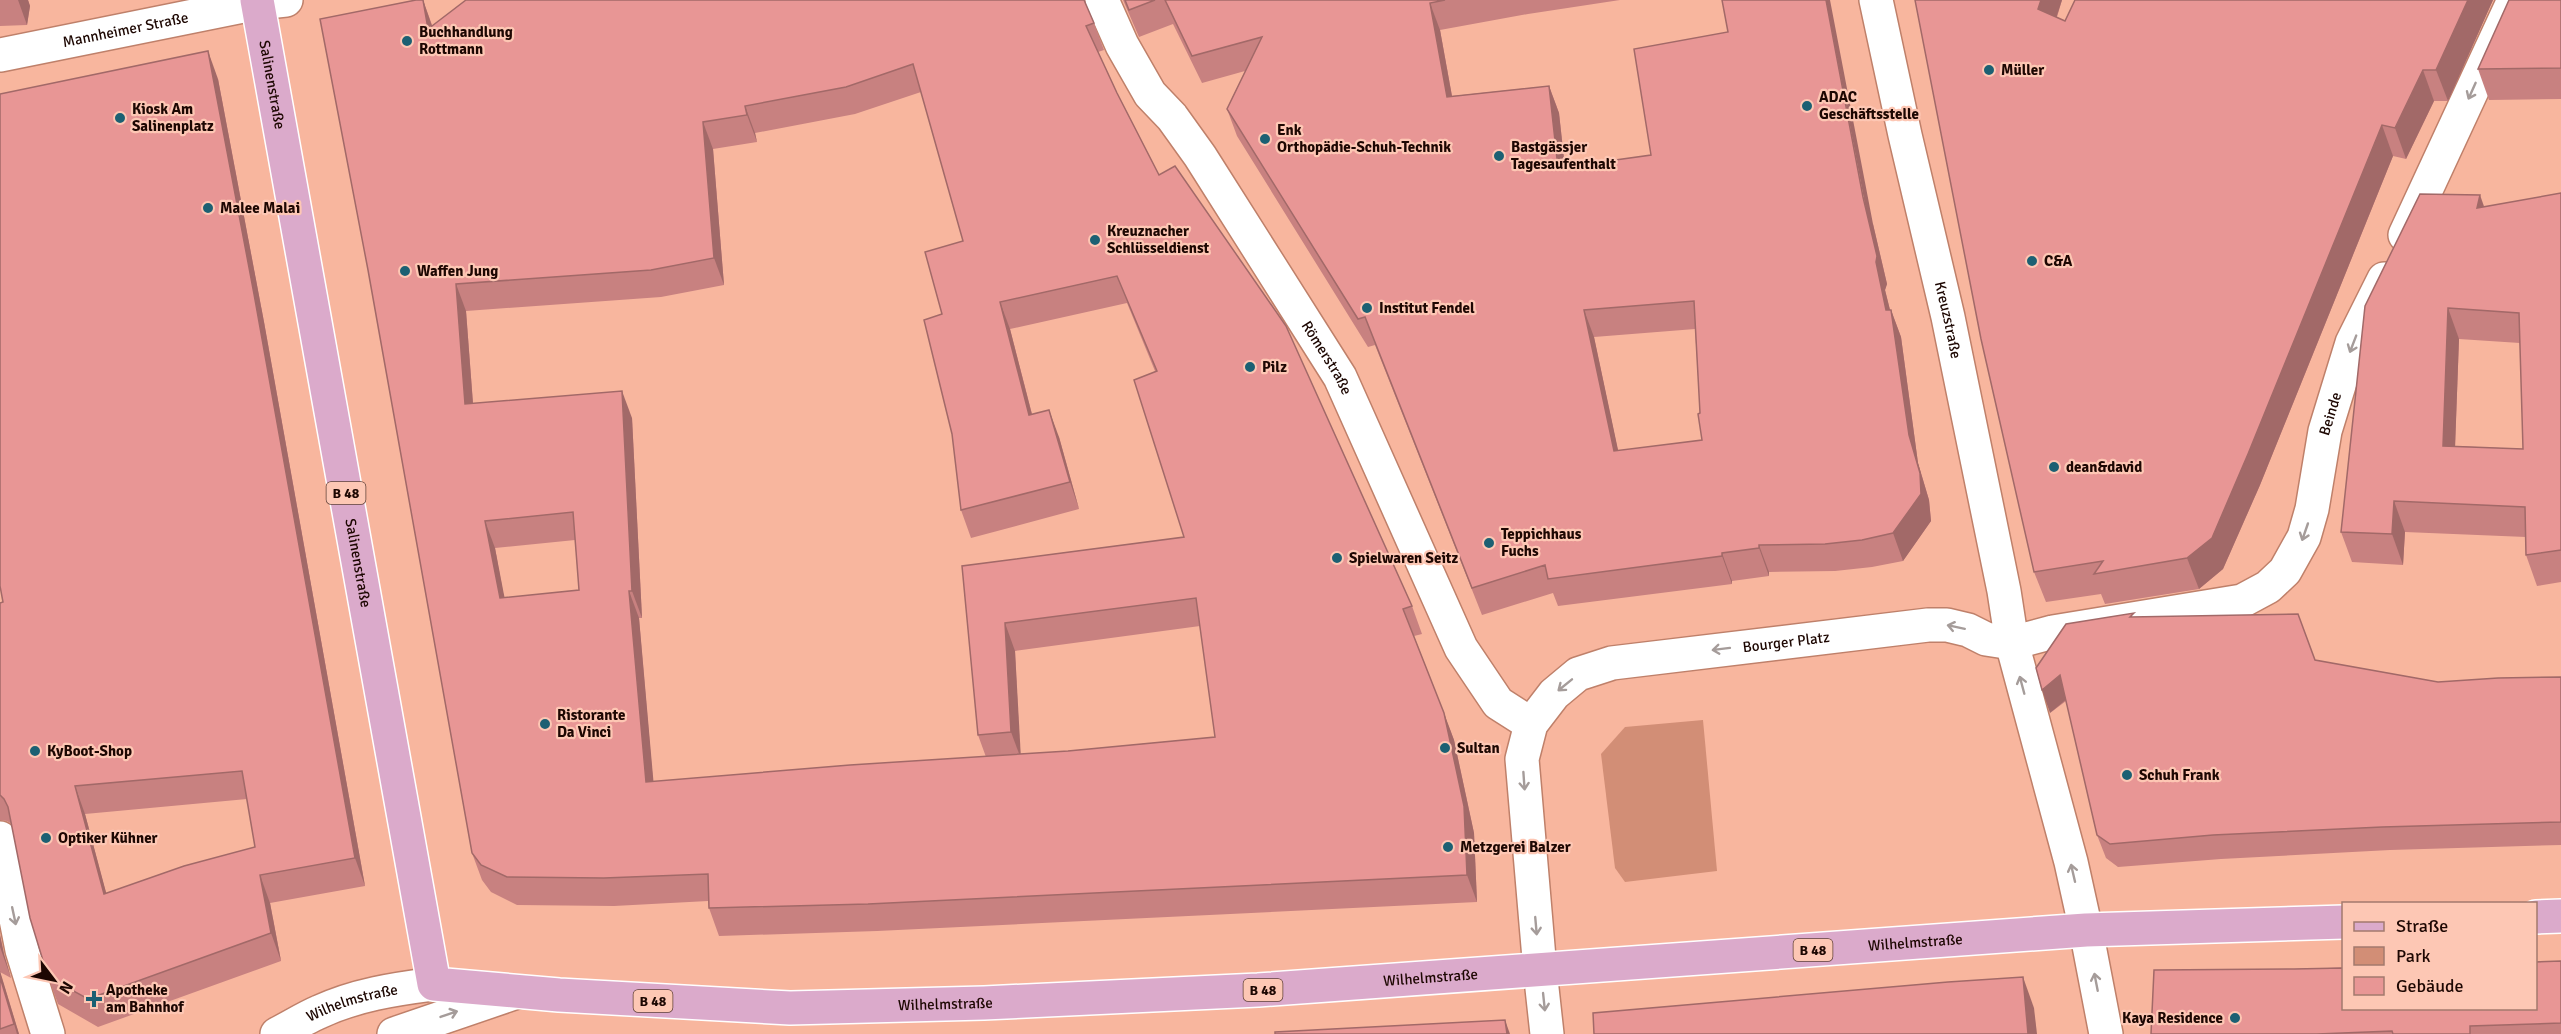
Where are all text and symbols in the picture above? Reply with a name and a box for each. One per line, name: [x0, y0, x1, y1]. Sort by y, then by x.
street label: Mannheimer Straße: [61, 8, 190, 51]
place label: Buchhandlung Rottmann: [419, 23, 513, 58]
marker: Buchhandlung Rottmann: [400, 34, 414, 48]
street label: Salinenstraße: [255, 39, 289, 131]
place label: Müller: [2001, 61, 2044, 79]
marker: Müller: [1982, 63, 1996, 77]
one-way arrow: [2466, 82, 2478, 100]
place label: ADAC Geschäftsstelle: [1819, 88, 1919, 123]
marker: ADAC Geschäftsstelle: [1800, 99, 1814, 113]
place label: Kiosk Am Salinenplatz: [132, 100, 214, 135]
marker: Kiosk Am Salinenplatz: [113, 111, 127, 125]
place label: Enk Orthopädie-Schuh-Technik: [1277, 121, 1451, 156]
marker: Enk Orthopädie-Schuh-Technik: [1258, 132, 1272, 146]
place label: Bastgässjer Tagesaufenthalt: [1511, 138, 1616, 173]
marker: Bastgässjer Tagesaufenthalt: [1492, 149, 1506, 163]
place label: Malee Malai: [220, 199, 300, 217]
marker: Malee Malai: [201, 201, 215, 215]
place label: Kreuznacher Schlüsseldienst: [1107, 222, 1210, 257]
marker: Kreuznacher Schlüsseldienst: [1088, 233, 1102, 247]
place label: C&A: [2044, 252, 2073, 270]
marker: C&A: [2025, 254, 2039, 268]
place label: Waffen Jung: [417, 262, 498, 280]
marker: Waffen Jung: [398, 264, 412, 278]
street label: Kreuzstraße: [1931, 280, 1965, 360]
place label: Institut Fendel: [1379, 299, 1475, 317]
marker: Institut Fendel: [1360, 301, 1374, 315]
street label: Römerstraße: [1298, 317, 1356, 398]
one-way arrow: [2347, 334, 2358, 352]
place label: Pilz: [1262, 358, 1287, 376]
marker: Pilz: [1243, 360, 1257, 374]
street label: Beinde: [2315, 390, 2345, 438]
place label: dean&david: [2066, 458, 2142, 476]
marker: dean&david: [2047, 460, 2061, 474]
road number: B 48: [326, 482, 366, 504]
street label: Salinenstraße: [341, 517, 375, 609]
one-way arrow: [2299, 522, 2310, 541]
place label: Teppichhaus Fuchs: [1501, 525, 1582, 560]
marker: Teppichhaus Fuchs: [1482, 536, 1496, 550]
place label: Spielwaren Seitz: [1349, 549, 1459, 567]
marker: Spielwaren Seitz: [1330, 551, 1344, 565]
one-way arrow: [1947, 621, 1966, 632]
street label: Bourger Platz: [1742, 628, 1831, 656]
one-way arrow: [1711, 644, 1731, 655]
one-way arrow: [2016, 675, 2028, 694]
one-way arrow: [1558, 678, 1574, 691]
place label: Ristorante Da Vinci: [557, 706, 625, 741]
marker: Ristorante Da Vinci: [538, 717, 552, 731]
place label: Sultan: [1457, 739, 1500, 757]
marker: Sultan: [1438, 741, 1452, 755]
place label: KyBoot-Shop: [47, 742, 132, 760]
marker: KyBoot-Shop: [28, 744, 42, 758]
place label: Schuh Frank: [2139, 766, 2220, 784]
marker: Schuh Frank: [2120, 768, 2134, 782]
one-way arrow: [1519, 771, 1530, 791]
place label: Optiker Kühner: [58, 829, 158, 847]
marker: Optiker Kühner: [39, 831, 53, 845]
place label: Metzgerei Balzer: [1460, 838, 1571, 856]
marker: Metzgerei Balzer: [1441, 840, 1455, 854]
one-way arrow: [2067, 864, 2078, 883]
legend: [2342, 902, 2537, 1010]
one-way arrow: [9, 906, 21, 925]
text: Straße: [2396, 915, 2448, 937]
one-way arrow: [1531, 916, 1542, 935]
street label: Wilhelmstraße: [1867, 930, 1963, 955]
road number: B 48: [1794, 939, 1832, 961]
text: Park: [2396, 945, 2431, 967]
north arrow: [24, 950, 84, 1010]
street label: Wilhelmstraße: [1382, 965, 1479, 990]
one-way arrow: [2090, 973, 2101, 992]
text: Gebäude: [2396, 975, 2464, 997]
text: N: [54, 977, 77, 997]
road number: B 48: [1244, 979, 1282, 1001]
street label: Wilhelmstraße: [303, 980, 399, 1026]
place label: Apotheke am Bahnhof: [106, 981, 185, 1016]
road number: B 48: [634, 990, 672, 1012]
one-way arrow: [1539, 991, 1550, 1011]
marker: Apotheke am Bahnhof: [87, 992, 101, 1006]
street label: Wilhelmstraße: [898, 994, 993, 1014]
one-way arrow: [439, 1008, 458, 1019]
place label: Kaya Residence: [2122, 1009, 2223, 1027]
marker: Kaya Residence: [2228, 1011, 2242, 1025]

